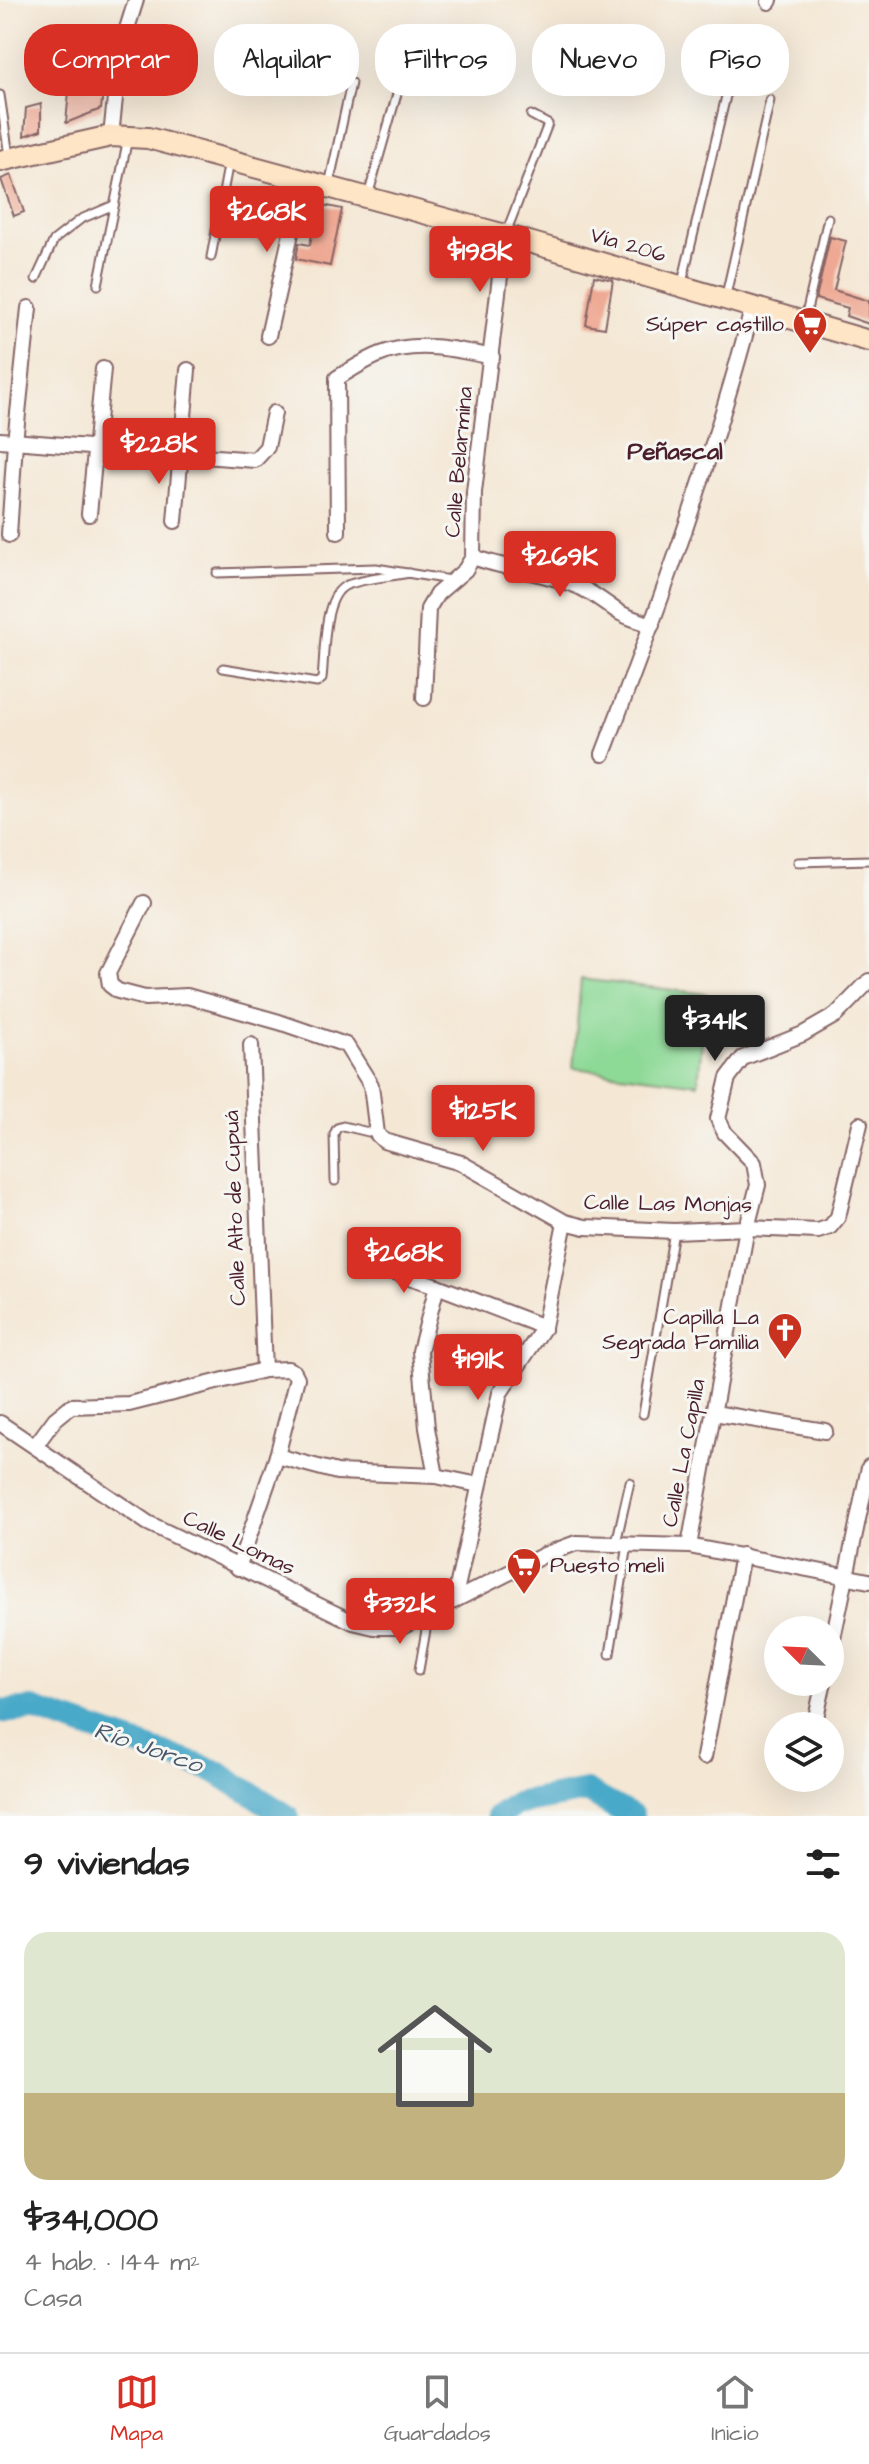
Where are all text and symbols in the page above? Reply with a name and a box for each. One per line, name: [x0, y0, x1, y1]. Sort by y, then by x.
chip: Comprar: [24, 24, 198, 96]
chip: Alquilar: [214, 24, 359, 96]
chip: Filtros: [375, 24, 516, 96]
chip: Nuevo: [532, 24, 665, 96]
chip: Piso: [681, 24, 789, 96]
pin: $268K: [211, 186, 323, 254]
text: $268K: [228, 194, 306, 230]
street label: Vía 206: [587, 219, 670, 271]
pin: $198K: [424, 226, 536, 294]
text: $198K: [447, 234, 513, 270]
supermarket icon: Súper castillo: [791, 305, 829, 355]
place label: Súper castillo: [646, 309, 785, 340]
street label: Calle Belarmina: [437, 385, 481, 539]
pin: $228K: [103, 418, 215, 486]
text: $228K: [121, 426, 197, 462]
district label: Peñascal: [627, 435, 723, 469]
pin: $269K: [504, 531, 616, 599]
text: $269K: [522, 539, 598, 575]
pin: $341K: [659, 995, 771, 1063]
text: $341K: [683, 1003, 747, 1039]
pin: $125K: [427, 1085, 539, 1153]
text: $125K: [450, 1093, 516, 1129]
street label: Calle Alto de Cupuá: [216, 1110, 254, 1306]
street label: Calle Las Monjas: [584, 1187, 752, 1221]
pin: $268K: [348, 1227, 460, 1295]
text: $268K: [365, 1235, 443, 1271]
place label: Capilla La Segrada Familia: [602, 1302, 759, 1359]
church icon: Capilla La Segrada Familia: [766, 1311, 804, 1361]
pin: $191K: [422, 1334, 534, 1402]
text: $191K: [452, 1342, 504, 1378]
street label: Calle La Capilla: [654, 1376, 714, 1530]
street label: Calle Lomas: [178, 1502, 300, 1584]
supermarket icon: Puesto meli: [505, 1546, 543, 1596]
place label: Puesto meli: [550, 1550, 664, 1581]
pin: $332K: [344, 1578, 456, 1646]
text: $332K: [364, 1586, 436, 1622]
north arrow: [764, 1616, 844, 1696]
map controls: [764, 1616, 844, 1792]
button: layers: [764, 1712, 844, 1792]
water label: Río Jorco: [90, 1714, 208, 1783]
text: 9 viviendas: [24, 1840, 190, 1888]
icon: filters: [801, 1842, 845, 1886]
icon: home: [363, 1984, 507, 2128]
text: $341,000: [24, 2196, 158, 2244]
text: 4 hab. · 144 m²: [24, 2244, 200, 2280]
text: Casa: [24, 2280, 82, 2316]
tab: Mapa: [110, 2370, 163, 2449]
tab: Guardados: [384, 2370, 491, 2449]
tab: Inicio: [711, 2370, 759, 2449]

